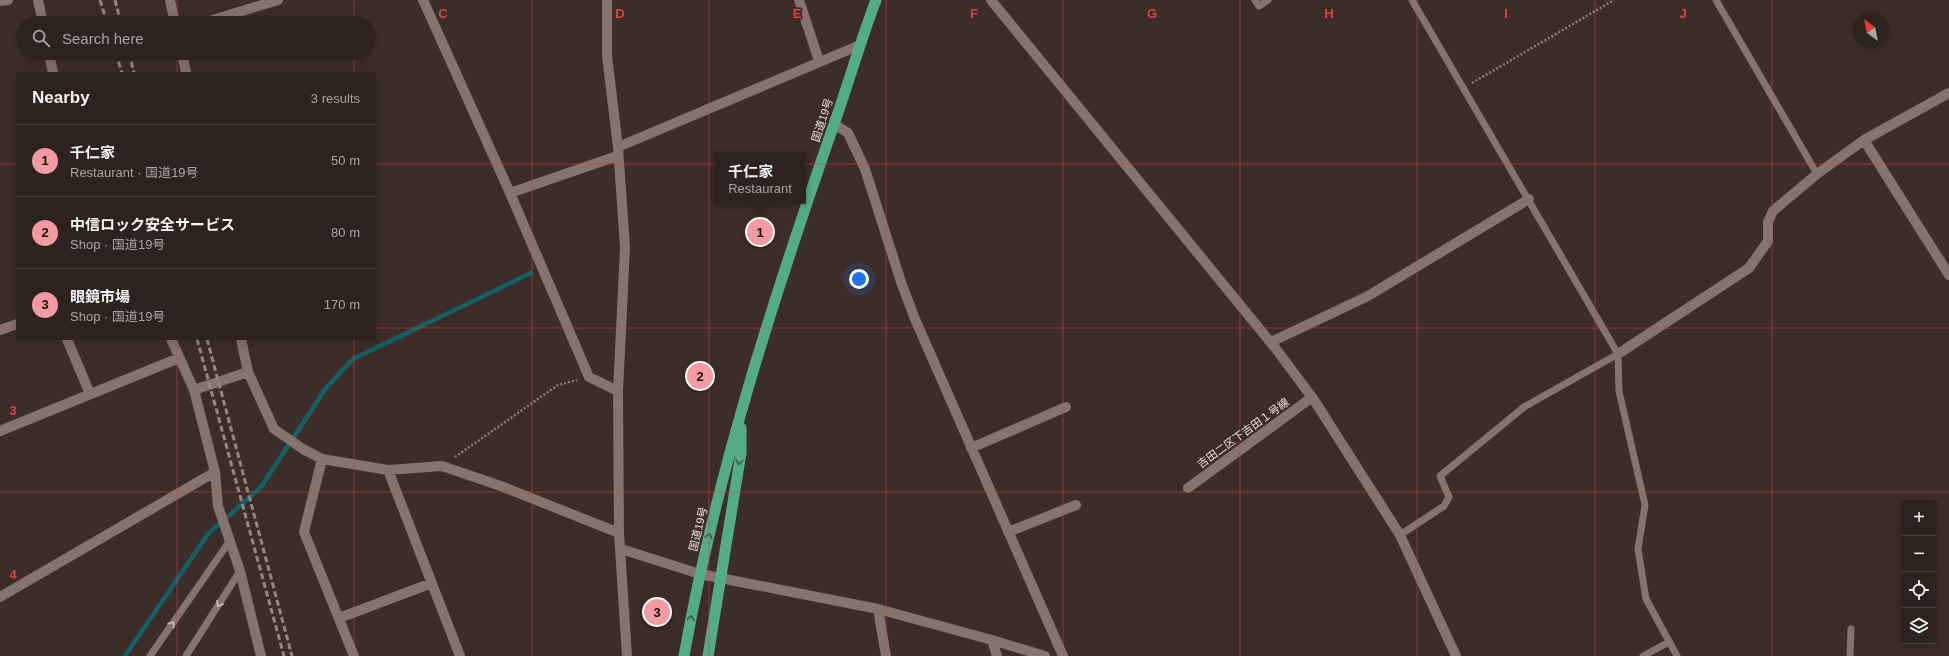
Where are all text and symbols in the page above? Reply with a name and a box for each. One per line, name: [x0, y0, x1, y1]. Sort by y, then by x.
text: C: [438, 6, 448, 21]
text: D: [615, 6, 625, 21]
text: E: [793, 6, 802, 21]
text: F: [970, 6, 978, 21]
text: G: [1147, 6, 1157, 21]
text: H: [1324, 6, 1334, 21]
text: I: [1504, 6, 1508, 21]
text: J: [1679, 6, 1687, 21]
north arrow: [1853, 12, 1889, 48]
search box: [16, 16, 376, 60]
icon: search: [30, 27, 52, 49]
text: Search here: [62, 30, 144, 47]
text: Nearby: [32, 88, 90, 107]
text: 3 results: [311, 91, 360, 106]
street label: 国道19号: [809, 97, 835, 143]
text: 千仁家: [70, 144, 115, 161]
popup: [714, 152, 806, 204]
text: 1: [41, 153, 49, 168]
text: 50 m: [331, 153, 360, 168]
text: 千仁家: [728, 163, 773, 180]
text: Restaurant · 国道19号: [70, 165, 199, 180]
text: Restaurant: [728, 181, 792, 196]
text: 中信ロック安全サービス: [70, 216, 235, 233]
pin: 1: [747, 217, 773, 247]
text: 2: [41, 225, 49, 240]
text: 80 m: [331, 225, 360, 240]
text: Shop · 国道19号: [70, 237, 165, 252]
your location: [849, 269, 869, 289]
text: 眼鏡市場: [70, 288, 130, 305]
text: 3: [41, 297, 49, 312]
text: 170 m: [324, 297, 360, 312]
text: Shop · 国道19号: [70, 309, 165, 324]
pin: 2: [687, 361, 713, 391]
street label: 吉田二区下吉田１号線: [1195, 396, 1291, 470]
text: 3: [9, 403, 17, 418]
one-way arrow: [735, 459, 744, 465]
map controls: [1901, 500, 1937, 644]
button: +: [1901, 500, 1937, 536]
street label: 国道19号: [687, 506, 709, 552]
one-way arrow: [705, 533, 713, 539]
button: −: [1901, 536, 1937, 572]
text: 4: [9, 567, 17, 582]
button: locate: [1901, 572, 1937, 608]
pin: 3: [644, 597, 670, 627]
one-way arrow: [217, 600, 224, 607]
button: layers: [1901, 608, 1937, 644]
one-way arrow: [686, 614, 695, 621]
one-way arrow: [167, 621, 175, 628]

